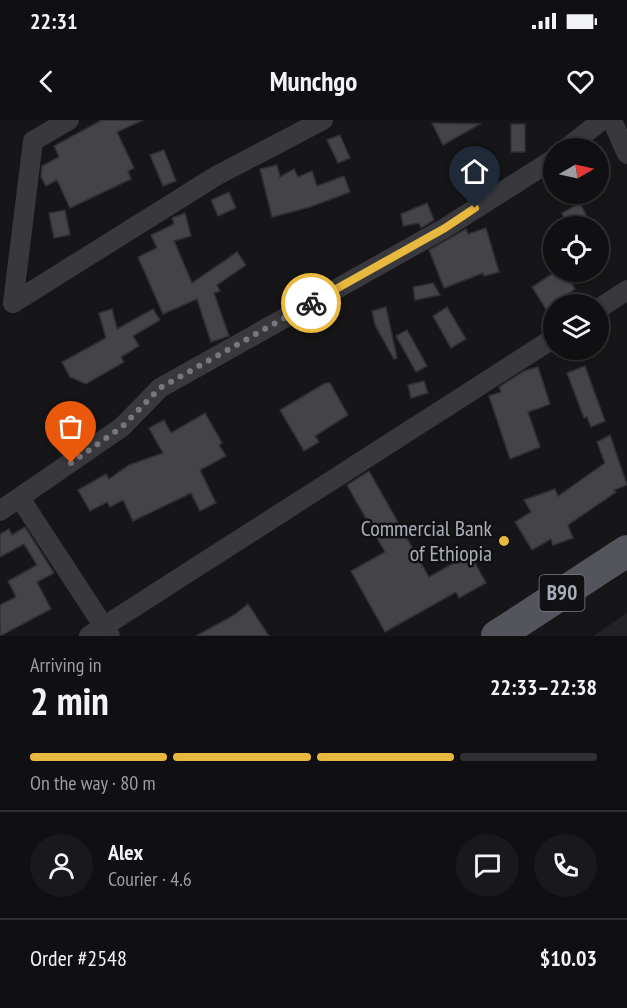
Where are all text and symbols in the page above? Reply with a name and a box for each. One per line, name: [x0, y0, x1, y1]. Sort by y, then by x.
text: 22:31: [30, 7, 78, 35]
text: Munchgo: [270, 64, 357, 98]
icon: back: [30, 65, 63, 98]
icon: heart: [564, 65, 597, 98]
north arrow: [543, 138, 609, 204]
map controls: [543, 138, 609, 360]
pin: [449, 146, 500, 208]
icon: home: [458, 155, 491, 188]
button: locate: [543, 216, 609, 282]
courier: [281, 273, 341, 333]
icon: bike: [295, 287, 328, 320]
button: layers: [543, 294, 609, 360]
pin: [45, 401, 96, 463]
icon: bag: [54, 410, 87, 443]
place label: Commercial Bank of Ethiopia: [361, 514, 492, 567]
marker: Commercial Bank of Ethiopia: [497, 534, 511, 548]
road number: B90: [540, 575, 584, 611]
text: Arriving in: [30, 652, 102, 678]
text: 22:33–22:38: [490, 673, 597, 701]
text: 2 min: [30, 675, 109, 726]
text: On the way · 80 m: [30, 770, 156, 796]
button: person: [30, 834, 93, 897]
button: chat: [456, 834, 519, 897]
button: phone: [534, 834, 597, 897]
text: Alex: [108, 838, 143, 866]
text: Courier · 4.6: [108, 866, 192, 892]
text: Order #2548: [30, 944, 127, 972]
text: $10.03: [540, 944, 597, 972]

